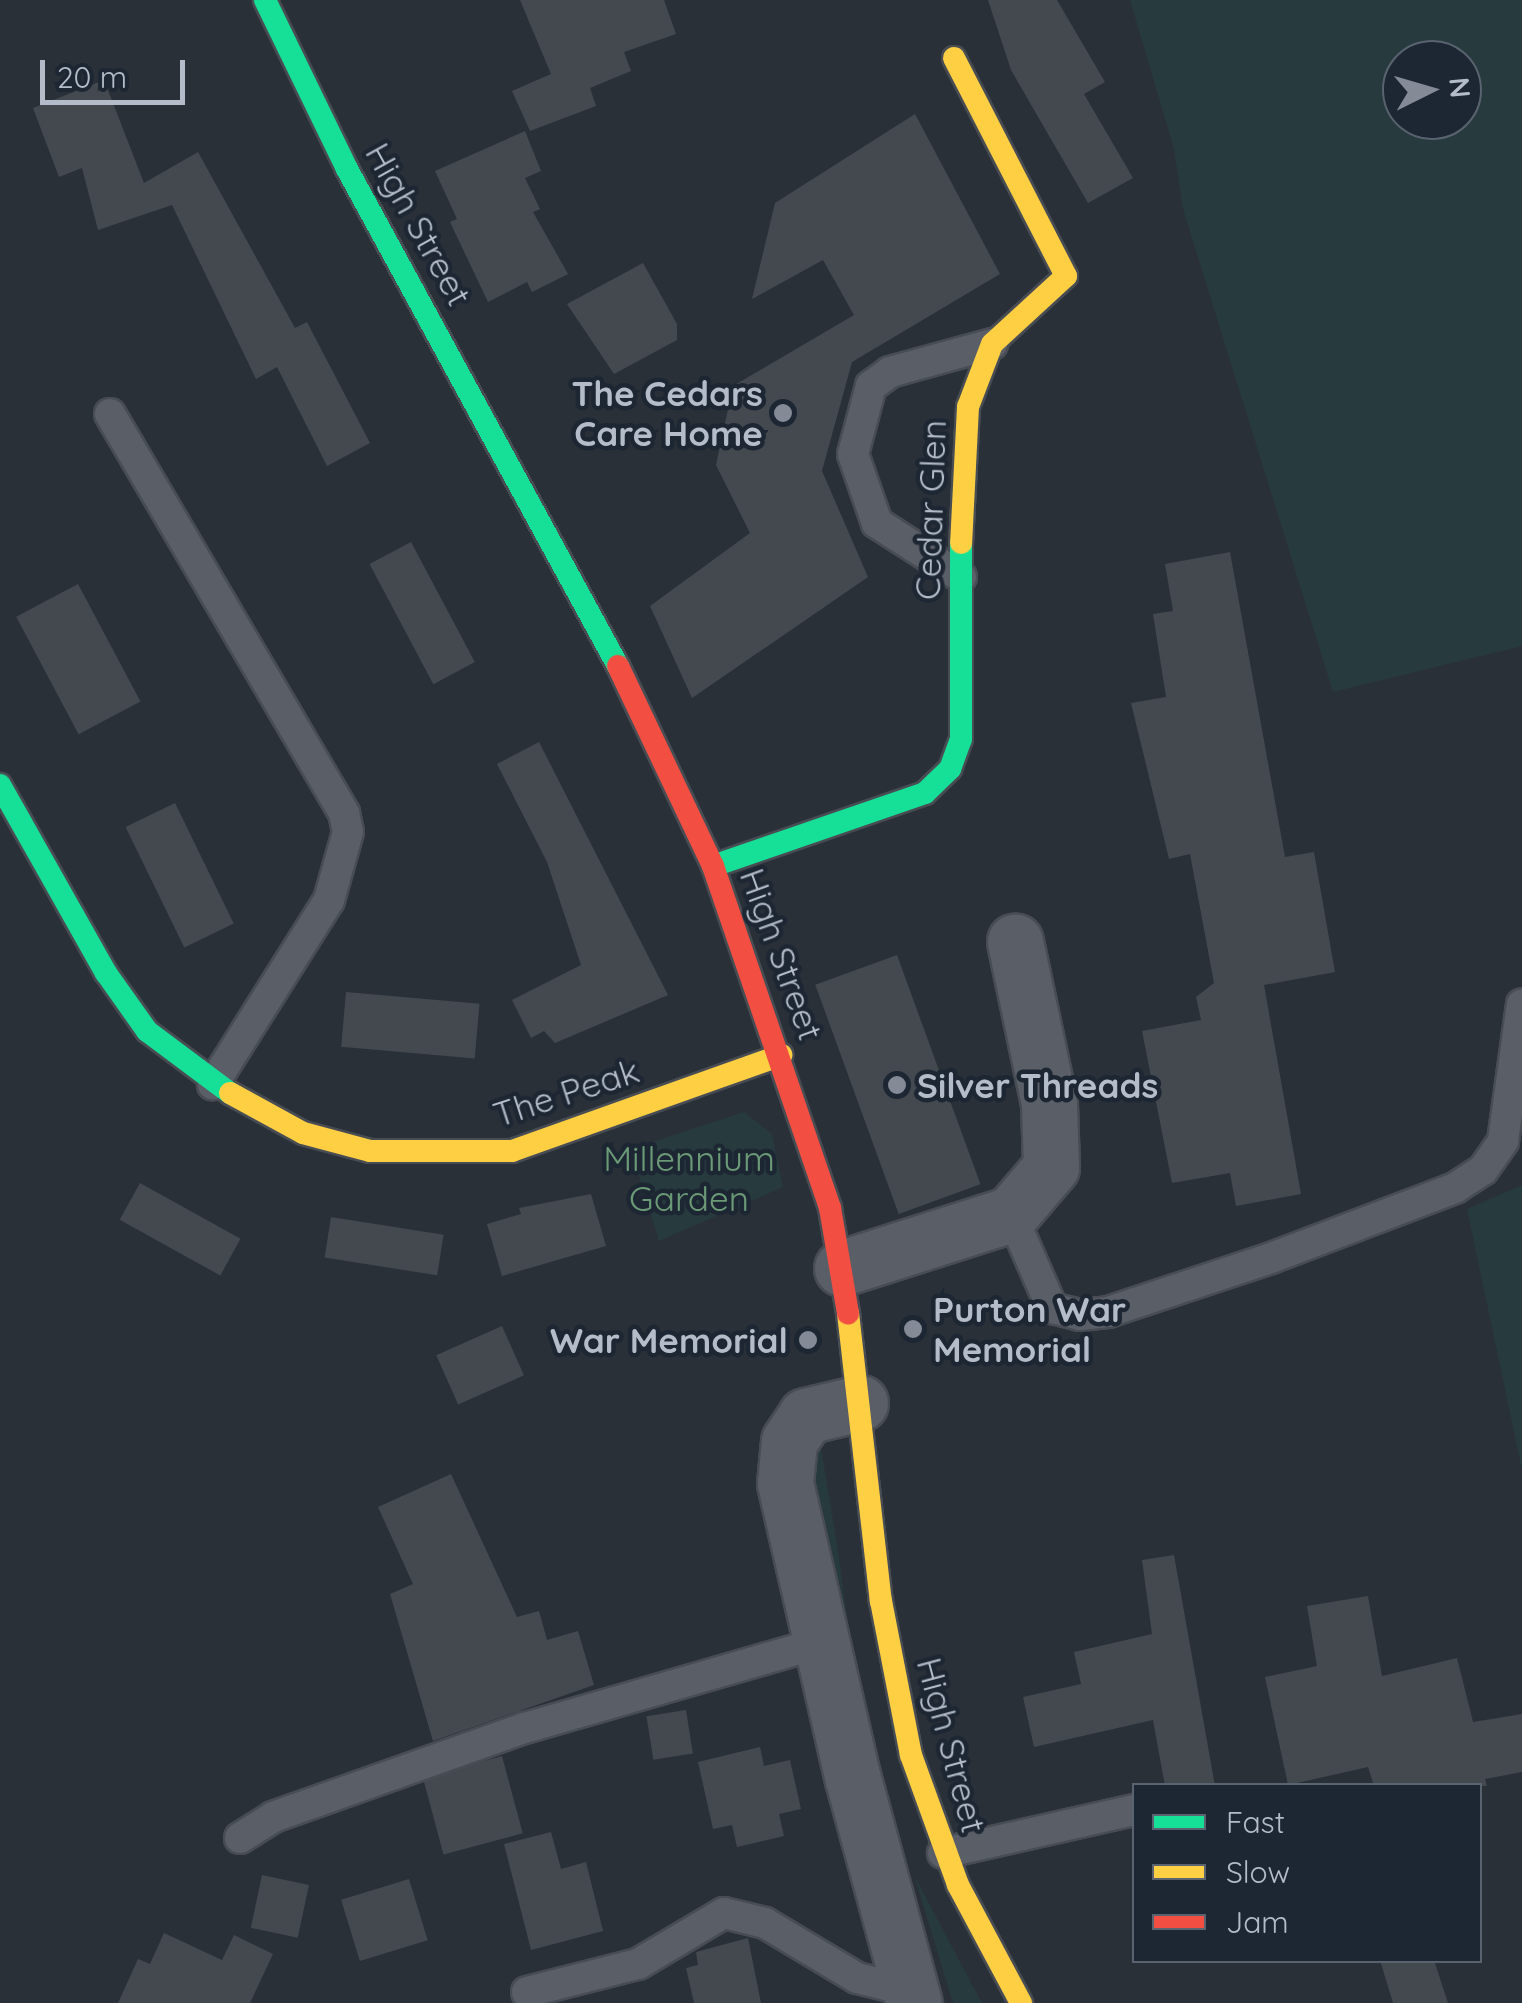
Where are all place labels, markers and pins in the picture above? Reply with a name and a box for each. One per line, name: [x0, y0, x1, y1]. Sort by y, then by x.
place label: The Cedars Care Home: [572, 372, 763, 454]
marker: The Cedars Care Home: [772, 402, 794, 424]
place label: Silver Threads: [917, 1064, 1158, 1106]
marker: Silver Threads: [886, 1074, 908, 1096]
place label: Purton War Memorial: [933, 1288, 1126, 1370]
marker: Purton War Memorial: [902, 1318, 924, 1340]
place label: War Memorial: [550, 1319, 788, 1361]
marker: War Memorial: [797, 1329, 819, 1351]

